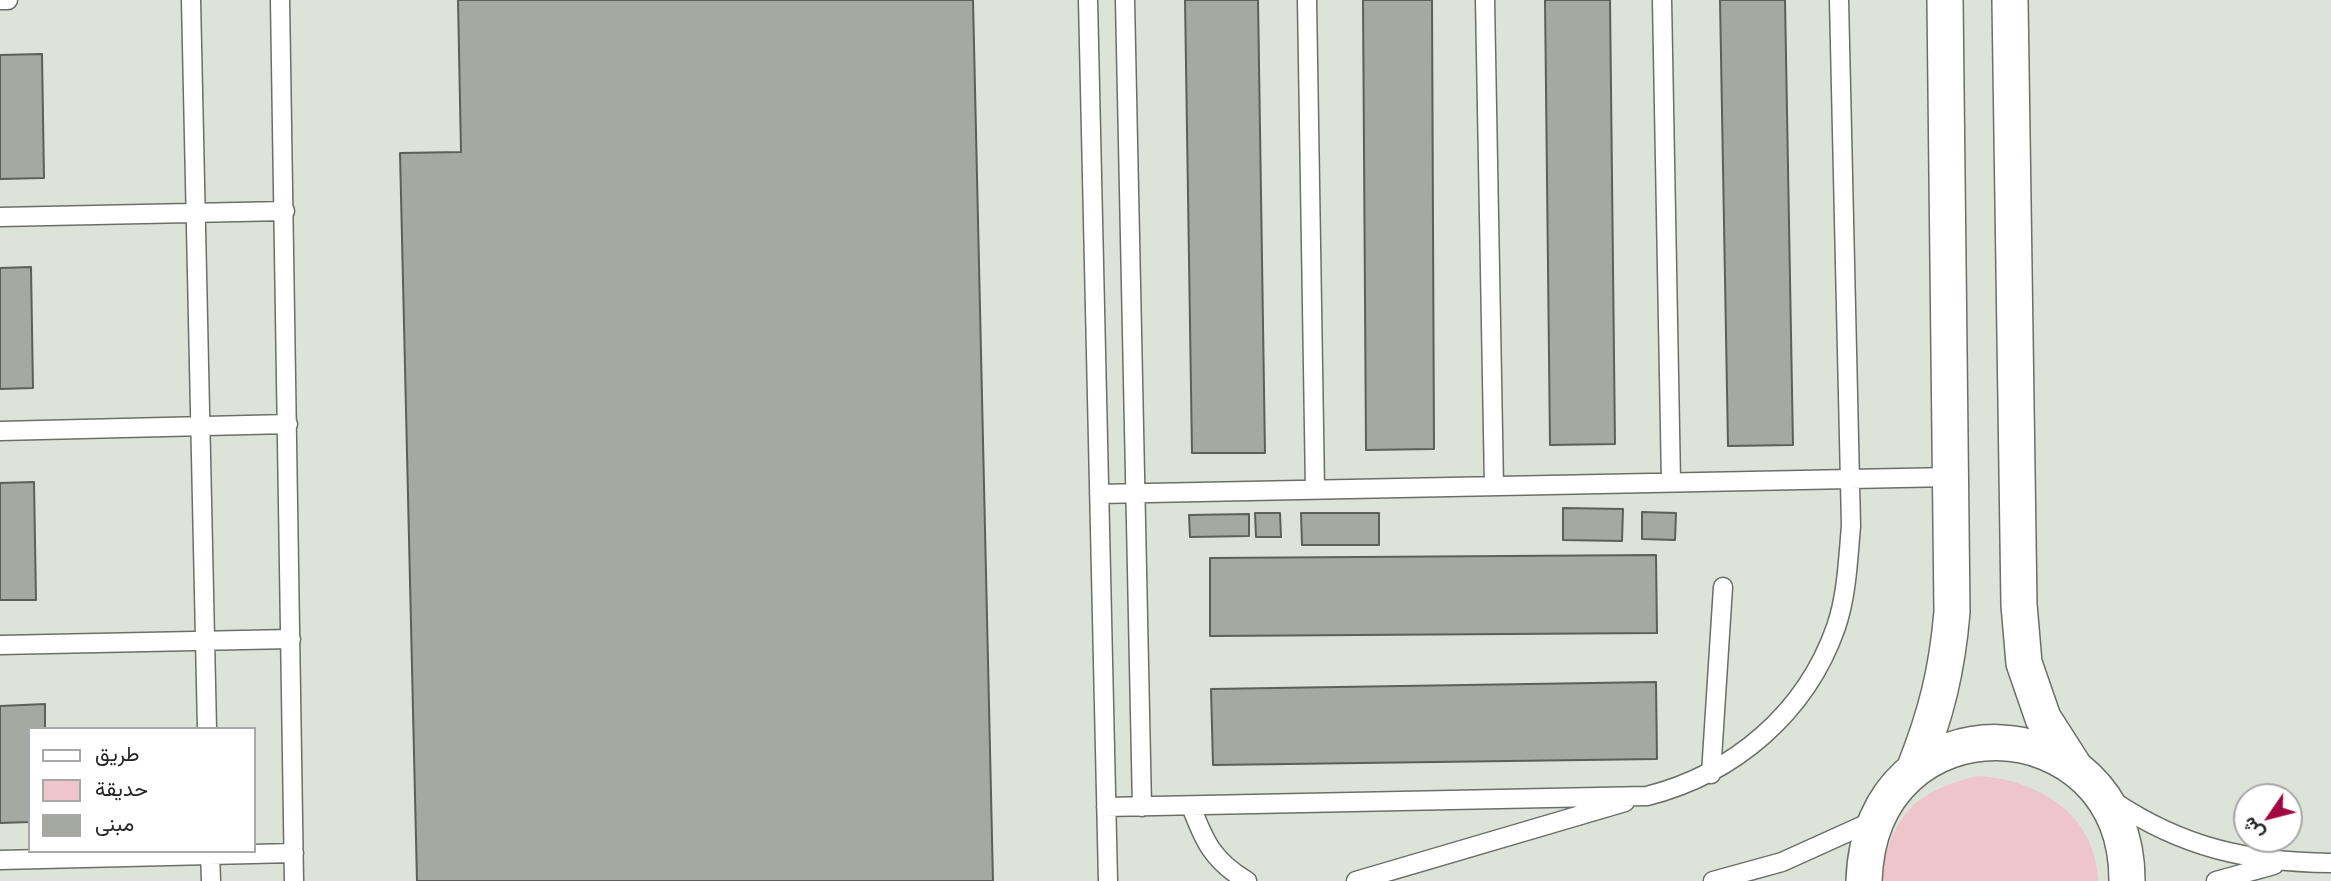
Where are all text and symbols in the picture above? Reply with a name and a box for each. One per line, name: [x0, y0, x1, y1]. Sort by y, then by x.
legend: [28, 727, 256, 853]
text: طريق: [95, 740, 140, 767]
text: حديقة: [95, 775, 148, 802]
north arrow: [2233, 783, 2303, 853]
text: مبنى: [95, 810, 134, 837]
text: ش: [2236, 813, 2269, 845]

